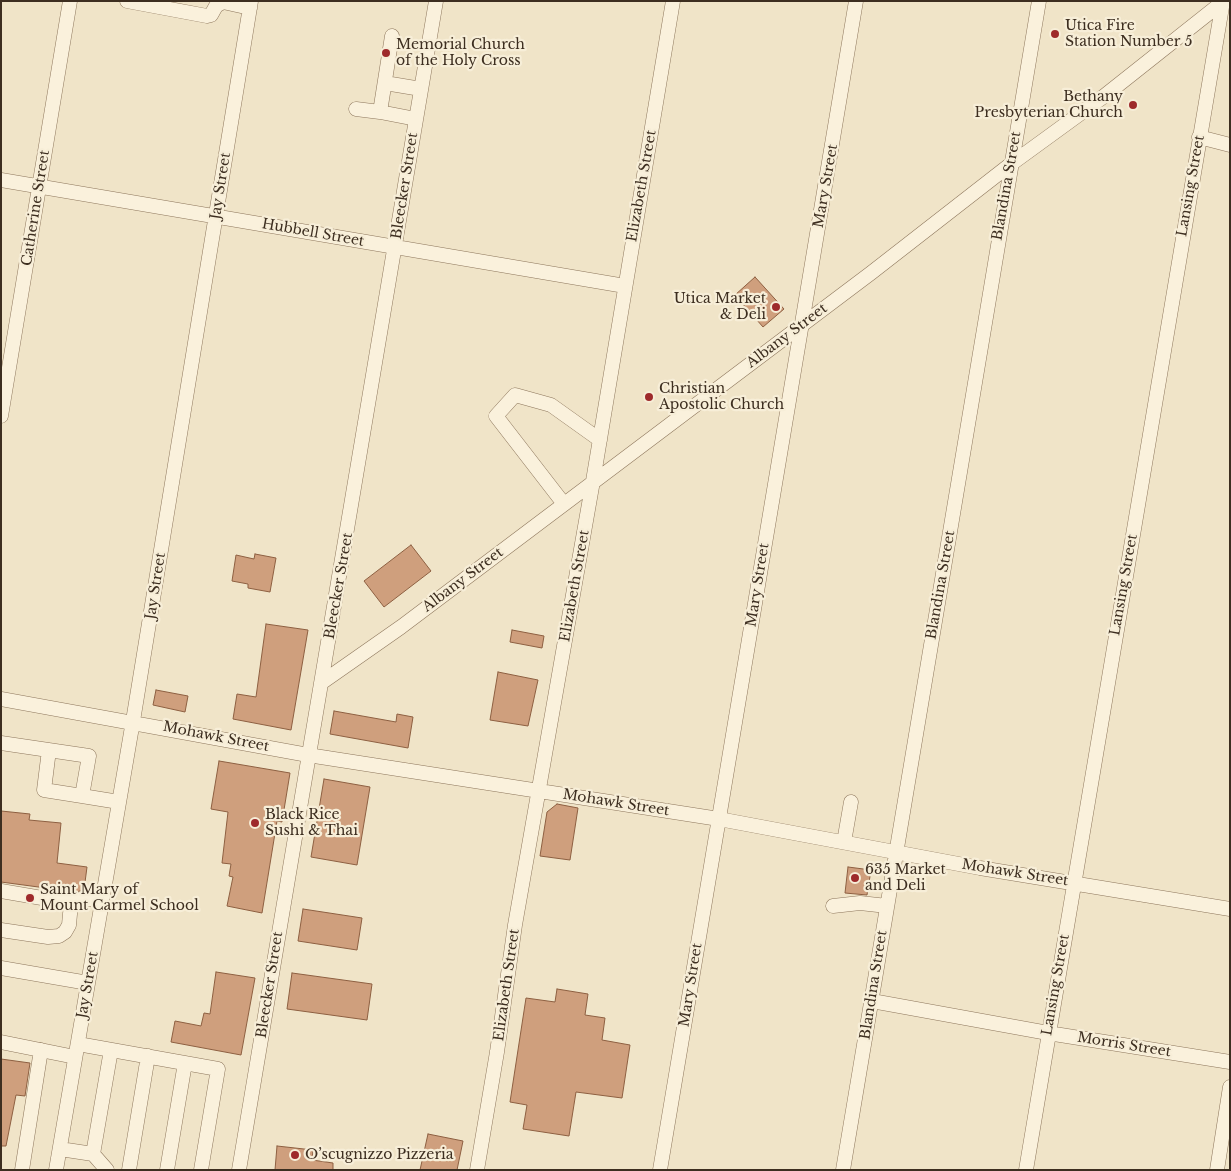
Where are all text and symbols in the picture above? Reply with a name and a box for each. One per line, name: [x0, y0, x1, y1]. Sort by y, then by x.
place label: Utica Fire Station Number 5: [1065, 18, 1192, 50]
marker: Utica Fire Station Number 5: [1049, 28, 1061, 40]
place label: Memorial Church of the Holy Cross: [396, 37, 525, 70]
marker: Memorial Church of the Holy Cross: [380, 47, 392, 59]
place label: Bethany Presbyterian Church: [975, 89, 1123, 121]
marker: Bethany Presbyterian Church: [1127, 99, 1139, 111]
street label: Elizabeth Street: [624, 129, 660, 243]
street label: Blandina Street: [989, 130, 1025, 242]
street label: Bleecker Street: [388, 131, 422, 241]
street label: Lansing Street: [1174, 134, 1208, 238]
street label: Mary Street: [810, 143, 842, 229]
street label: Catherine Street: [19, 149, 53, 267]
street label: Jay Street: [207, 151, 235, 221]
street label: Hubbell Street: [261, 216, 365, 250]
place label: Utica Market & Deli: [674, 291, 766, 324]
street label: Albany Street: [743, 300, 831, 372]
marker: Utica Market & Deli: [770, 301, 782, 313]
place label: Christian Apostolic Church: [659, 381, 784, 414]
marker: Christian Apostolic Church: [643, 391, 655, 403]
street label: Elizabeth Street: [557, 529, 593, 643]
street label: Blandina Street: [923, 529, 959, 641]
street label: Bleecker Street: [321, 531, 357, 641]
street label: Lansing Street: [1107, 533, 1141, 637]
street label: Mary Street: [743, 542, 773, 628]
street label: Albany Street: [419, 544, 507, 616]
street label: Jay Street: [142, 551, 170, 621]
street label: Mohawk Street: [162, 718, 270, 756]
street label: Mohawk Street: [561, 786, 671, 820]
place label: Black Rice Sushi & Thai: [265, 807, 358, 840]
marker: Black Rice Sushi & Thai: [249, 817, 261, 829]
street label: Mohawk Street: [960, 856, 1070, 890]
place label: 635 Market and Deli: [865, 862, 946, 894]
marker: 635 Market and Deli: [849, 872, 861, 884]
place label: Saint Mary of Mount Carmel School: [40, 882, 199, 914]
marker: Saint Mary of Mount Carmel School: [24, 892, 36, 904]
street label: Elizabeth Street: [491, 928, 523, 1042]
street label: Blandina Street: [857, 929, 891, 1041]
street label: Bleecker Street: [253, 930, 287, 1040]
street label: Lansing Street: [1039, 933, 1073, 1037]
street label: Mary Street: [676, 942, 706, 1028]
street label: Jay Street: [74, 950, 102, 1020]
street label: Morris Street: [1076, 1029, 1172, 1061]
place label: O’scugnizzo Pizzeria: [305, 1147, 454, 1163]
marker: O’scugnizzo Pizzeria: [289, 1149, 301, 1161]

